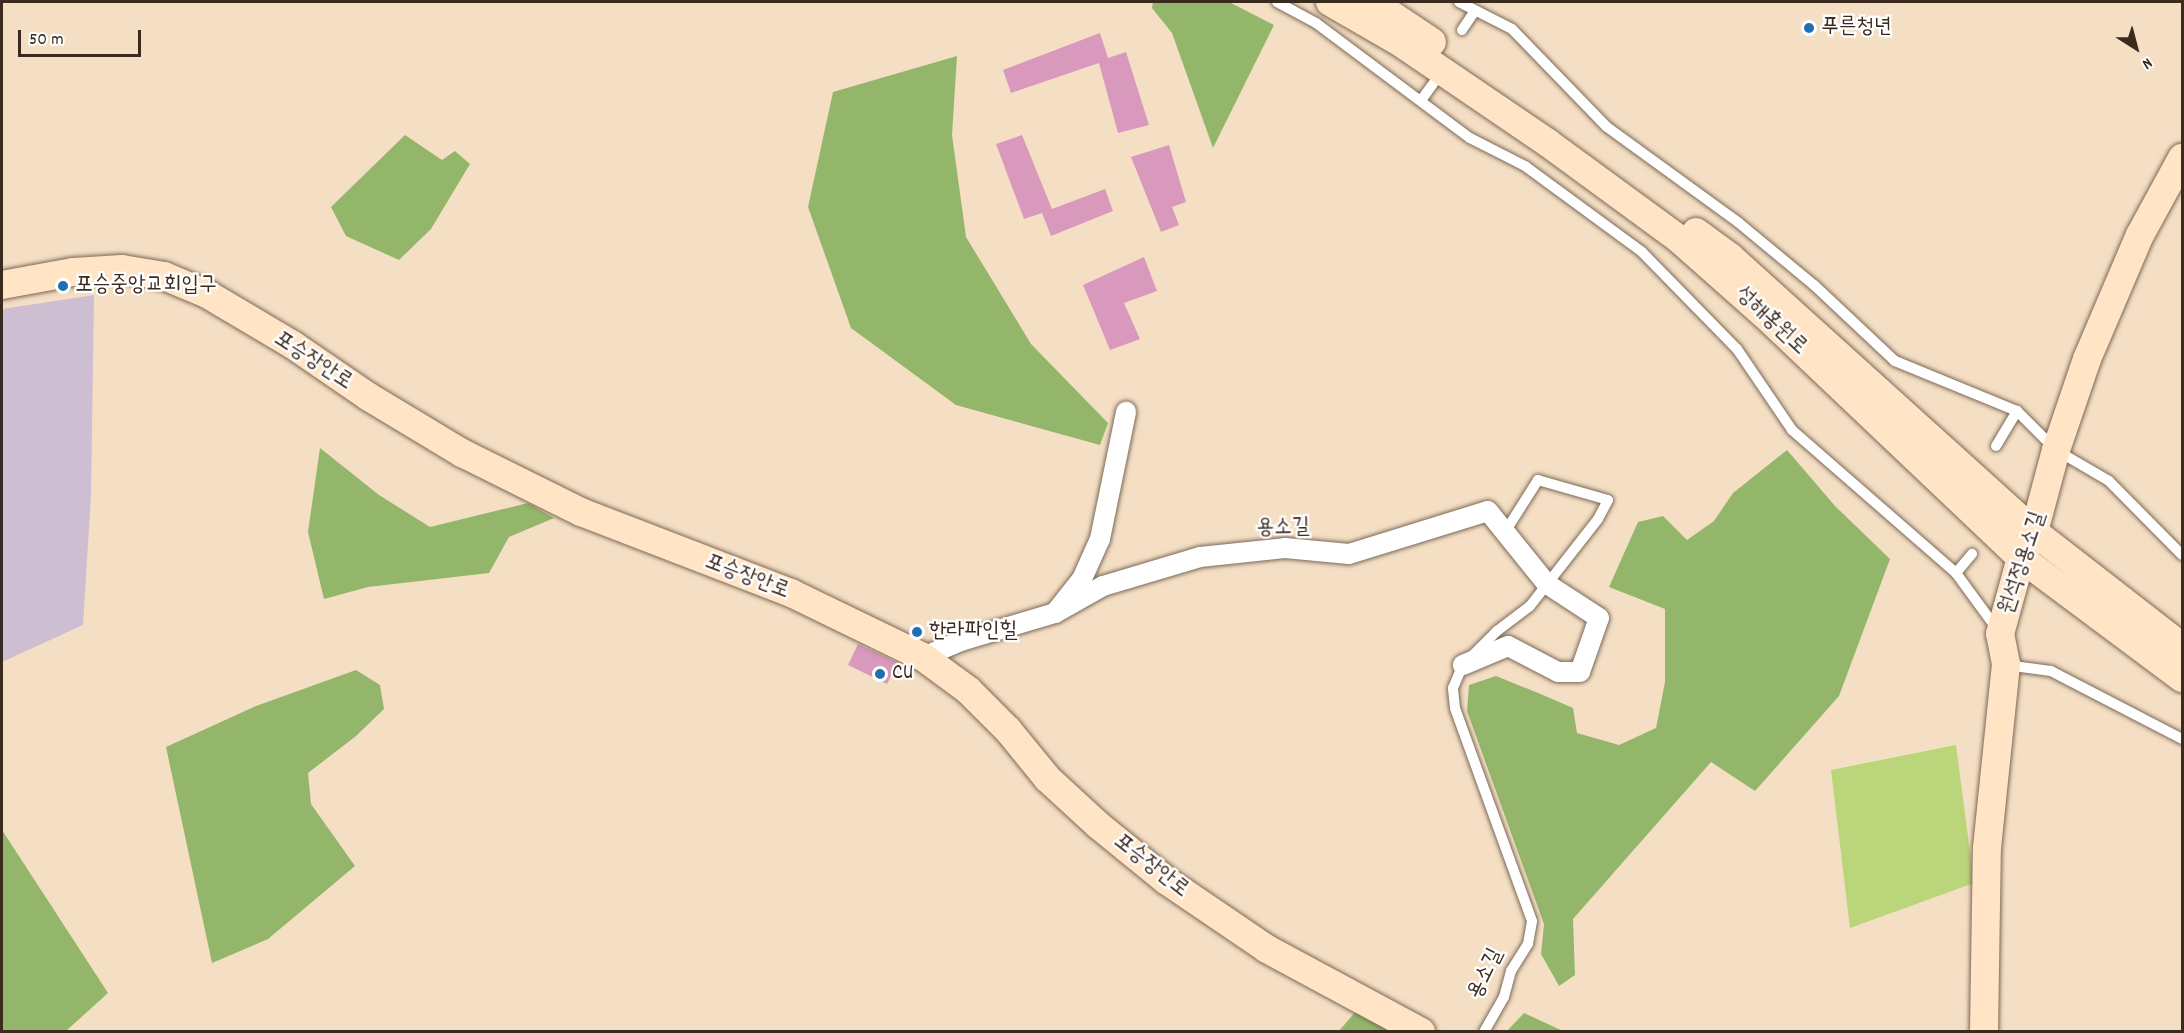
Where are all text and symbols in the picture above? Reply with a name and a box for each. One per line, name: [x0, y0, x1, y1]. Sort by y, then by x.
place label: 푸른청년: [1821, 15, 1892, 41]
scale bar: [21, 18, 144, 56]
north arrow: [2106, 18, 2166, 78]
marker: 푸른청년: [1802, 21, 1816, 35]
text: 50 m: [29, 28, 64, 53]
text: N: [2137, 51, 2157, 75]
place label: 포승중앙교회입구: [75, 273, 217, 299]
marker: 포승중앙교회입구: [56, 279, 70, 293]
street label: 성해홍원로: [1730, 281, 1812, 361]
street label: 포승장안로: [269, 326, 357, 396]
street label: 원석정용소길: [1994, 508, 2052, 618]
street label: 용소길: [1256, 514, 1310, 542]
street label: 포승장안로: [701, 549, 793, 605]
place label: 한라파인힐: [929, 619, 1018, 645]
marker: 한라파인힐: [910, 625, 924, 639]
place label: CU: [892, 661, 913, 687]
marker: CU: [873, 667, 887, 681]
street label: 포승장안로: [1108, 828, 1194, 904]
street label: 용소길: [1462, 944, 1510, 1004]

